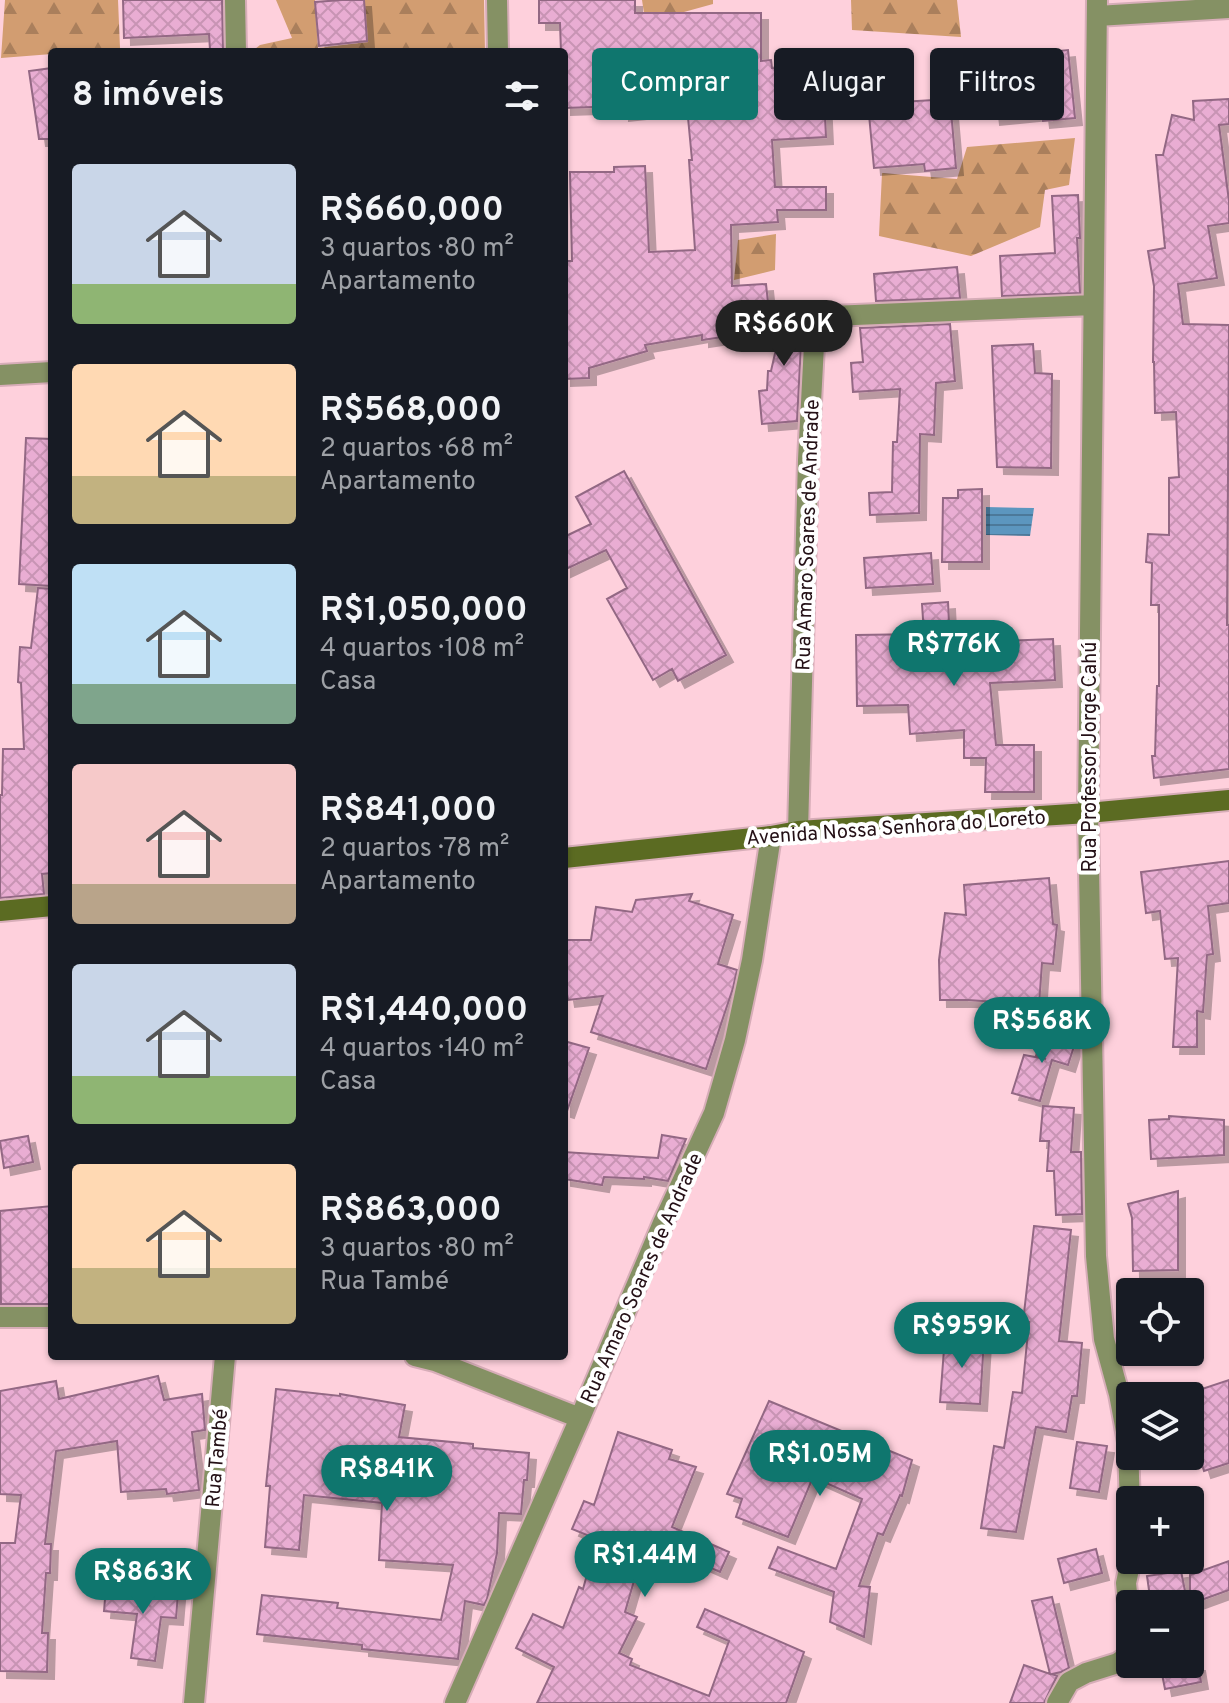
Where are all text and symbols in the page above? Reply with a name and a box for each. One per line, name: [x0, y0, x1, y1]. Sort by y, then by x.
chip: Comprar: [592, 48, 758, 120]
chip: Alugar: [774, 48, 914, 120]
chip: Filtros: [930, 48, 1064, 120]
icon: filters: [500, 74, 544, 118]
text: 8 imóveis: [72, 75, 225, 118]
text: R$660,000: [320, 190, 504, 233]
icon: home: [136, 196, 232, 292]
text: 3 quartos · 80 m²: [320, 233, 514, 266]
text: Apartamento: [320, 266, 476, 299]
pin: R$660K: [719, 300, 849, 368]
text: R$660K: [733, 309, 835, 342]
text: R$568,000: [320, 390, 502, 433]
icon: home: [136, 396, 232, 492]
street label: Rua Amaro Soares de Andrade: [791, 399, 827, 671]
text: 2 quartos · 68 m²: [320, 433, 513, 466]
text: Apartamento: [320, 466, 476, 499]
text: R$1,050,000: [320, 590, 528, 633]
icon: home: [136, 596, 232, 692]
pin: R$776K: [889, 620, 1019, 688]
text: R$776K: [907, 629, 1001, 662]
text: 4 quartos · 108 m²: [320, 633, 524, 666]
street label: Rua Professor Jorge Cahú: [1078, 641, 1104, 873]
text: Casa: [320, 666, 376, 699]
text: R$841,000: [320, 790, 497, 833]
icon: home: [136, 796, 232, 892]
street label: Avenida Nossa Senhora do Loreto: [746, 806, 1047, 852]
text: 2 quartos · 78 m²: [320, 833, 509, 866]
text: Apartamento: [320, 866, 476, 899]
text: R$1,440,000: [320, 990, 528, 1033]
icon: home: [136, 996, 232, 1092]
pin: R$568K: [977, 997, 1107, 1065]
text: R$568K: [992, 1006, 1092, 1039]
text: 4 quartos · 140 m²: [320, 1033, 524, 1066]
text: Casa: [320, 1066, 376, 1099]
street label: Rua Amaro Soares de Andrade: [576, 1149, 710, 1408]
text: R$863,000: [320, 1190, 502, 1233]
icon: home: [136, 1196, 232, 1292]
text: 3 quartos · 80 m²: [320, 1233, 514, 1266]
text: Rua També: [320, 1266, 449, 1299]
map controls: [1116, 1278, 1204, 1678]
button: locate: [1116, 1278, 1204, 1366]
pin: R$959K: [897, 1302, 1027, 1370]
text: R$959K: [912, 1311, 1012, 1344]
button: layers: [1116, 1382, 1204, 1470]
street label: Rua També: [201, 1408, 235, 1509]
pin: R$1.05M: [746, 1430, 894, 1498]
text: R$1.05M: [768, 1439, 872, 1472]
pin: R$841K: [322, 1445, 452, 1513]
text: R$841K: [339, 1454, 435, 1487]
button: +: [1116, 1486, 1204, 1574]
pin: R$1.44M: [571, 1531, 719, 1599]
text: R$1.44M: [593, 1540, 697, 1573]
pin: R$863K: [78, 1548, 208, 1616]
text: R$863K: [93, 1557, 193, 1590]
button: −: [1116, 1590, 1204, 1678]

